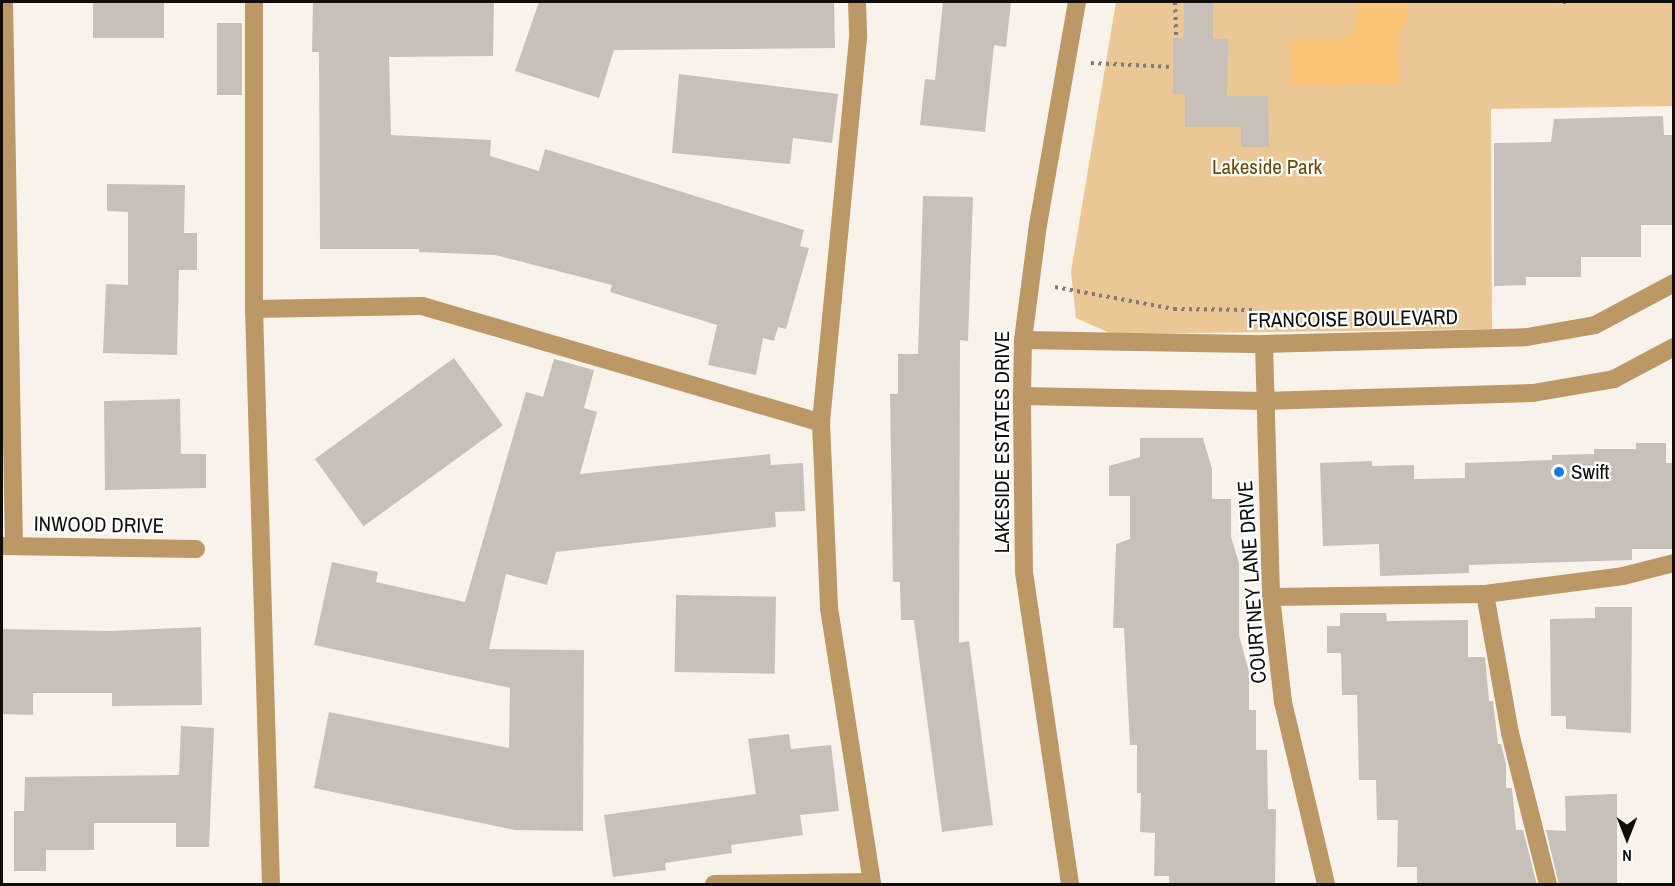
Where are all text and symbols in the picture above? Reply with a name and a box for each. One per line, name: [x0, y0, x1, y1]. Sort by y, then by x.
park label: Lakeside Park: [1212, 154, 1322, 180]
street label: FRANCOISE BOULEVARD: [1248, 305, 1458, 333]
street label: LAKESIDE ESTATES DRIVE: [989, 331, 1015, 553]
place label: Swift: [1571, 459, 1609, 485]
marker: Swift: [1552, 465, 1566, 479]
street label: COURTNEY LANE DRIVE: [1232, 480, 1272, 684]
street label: INWOOD DRIVE: [34, 511, 164, 539]
north arrow: [1597, 808, 1657, 868]
text: N: [1622, 845, 1632, 867]

